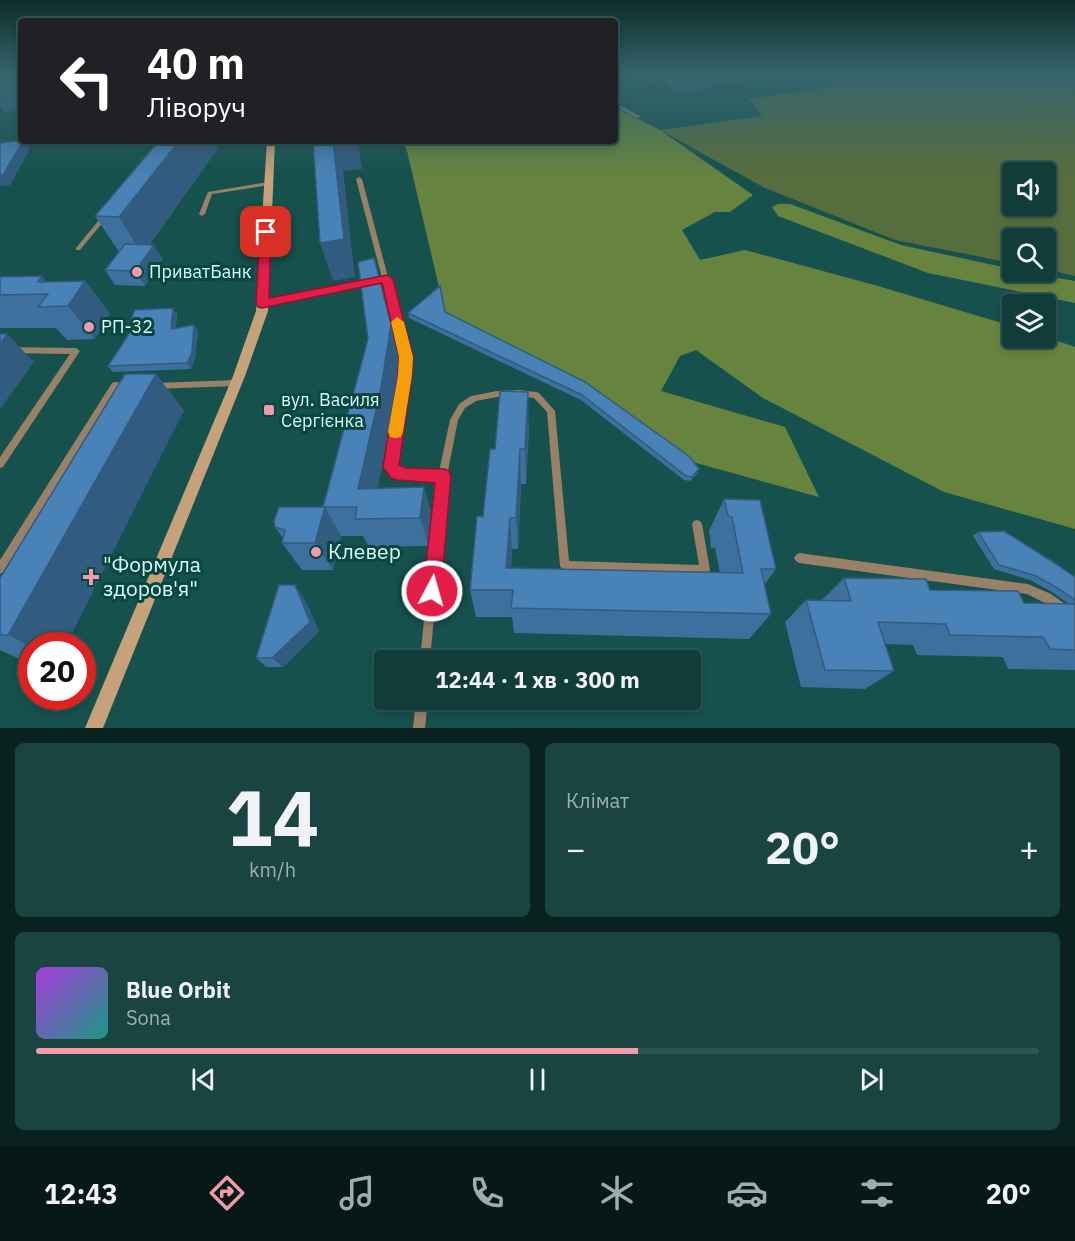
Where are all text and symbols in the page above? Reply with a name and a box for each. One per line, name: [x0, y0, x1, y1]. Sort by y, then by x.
text: 40 m: [147, 36, 245, 91]
icon: left: [48, 42, 126, 120]
text: Ліворуч: [147, 89, 246, 124]
map controls: [1002, 162, 1056, 348]
button: sound: [1002, 162, 1056, 216]
pin: [240, 206, 291, 257]
icon: arrive: [249, 215, 282, 248]
button: search: [1002, 228, 1056, 282]
place label: ПриватБанк: [149, 260, 252, 283]
marker: ПриватБанк: [130, 265, 144, 279]
button: layers: [1002, 294, 1056, 348]
place label: РП-32: [101, 315, 153, 338]
marker: РП-32: [82, 320, 96, 334]
place label: вул. Василя Сергієнка: [281, 388, 380, 432]
marker: вул. Василя Сергієнка: [262, 403, 276, 417]
place label: Клевер: [328, 537, 401, 565]
marker: Клевер: [309, 545, 323, 559]
place label: "Формула здоров'я": [103, 550, 201, 602]
position arrow: [400, 559, 464, 623]
marker: "Формула здоров'я": [84, 570, 98, 584]
speed limit sign: 20: [18, 632, 96, 710]
text: 12:44 · 1 хв · 300 m: [435, 665, 640, 694]
text: 14: [226, 766, 319, 867]
text: Клімат: [566, 787, 629, 814]
text: 20°: [765, 818, 840, 876]
text: −: [566, 827, 586, 870]
text: +: [1019, 827, 1039, 870]
text: km/h: [249, 856, 296, 883]
text: Blue Orbit: [126, 975, 231, 1004]
text: Sona: [126, 1004, 171, 1031]
icon: previous: [187, 1063, 220, 1096]
icon: pause: [521, 1063, 554, 1096]
icon: next: [855, 1063, 888, 1096]
icon: directions: [206, 1172, 248, 1214]
icon: music: [336, 1172, 378, 1214]
icon: phone: [466, 1172, 508, 1214]
icon: climate: [596, 1172, 638, 1214]
icon: car: [726, 1172, 768, 1214]
icon: filters: [856, 1172, 898, 1214]
text: 12:43: [44, 1176, 118, 1211]
text: 20°: [986, 1176, 1031, 1211]

